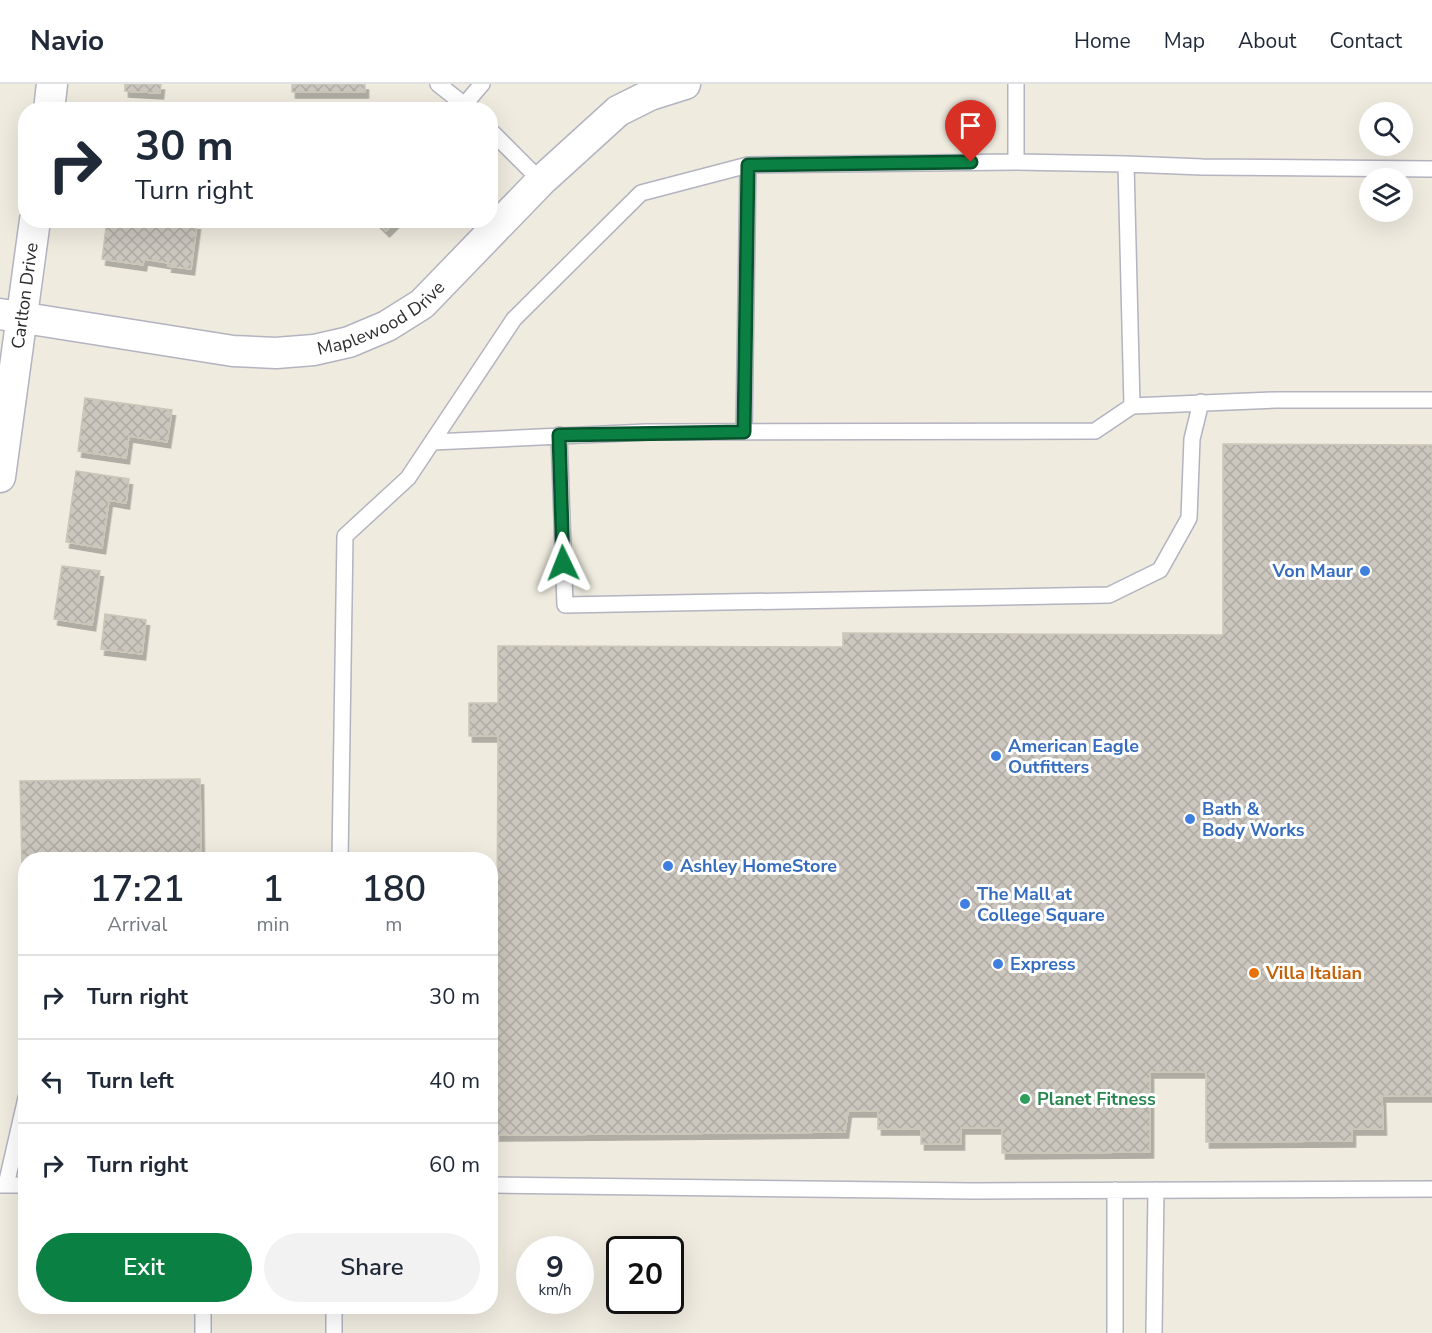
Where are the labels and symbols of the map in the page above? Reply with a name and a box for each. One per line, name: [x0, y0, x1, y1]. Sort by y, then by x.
pin: [945, 100, 996, 162]
street label: Carlton Drive: [6, 241, 44, 350]
street label: Maplewood Drive: [315, 276, 450, 361]
position arrow: [531, 531, 595, 595]
place label: Von Maur: [1272, 559, 1353, 583]
marker: Von Maur: [1358, 564, 1372, 578]
place label: American Eagle Outfitters: [1008, 734, 1139, 779]
marker: American Eagle Outfitters: [989, 749, 1003, 763]
place label: Bath & Body Works: [1202, 797, 1305, 842]
marker: Bath & Body Works: [1183, 812, 1197, 826]
place label: Ashley HomeStore: [680, 854, 837, 878]
marker: Ashley HomeStore: [661, 859, 675, 873]
place label: The Mall at College Square: [977, 882, 1105, 927]
marker: The Mall at College Square: [958, 897, 972, 911]
place label: Express: [1010, 952, 1076, 976]
marker: Express: [991, 957, 1005, 971]
place label: Villa Italian: [1265, 961, 1362, 985]
marker: Villa Italian: [1247, 966, 1261, 980]
place label: Planet Fitness: [1037, 1087, 1156, 1111]
marker: Planet Fitness: [1018, 1092, 1032, 1106]
speed limit sign: 20: [606, 1236, 684, 1314]

